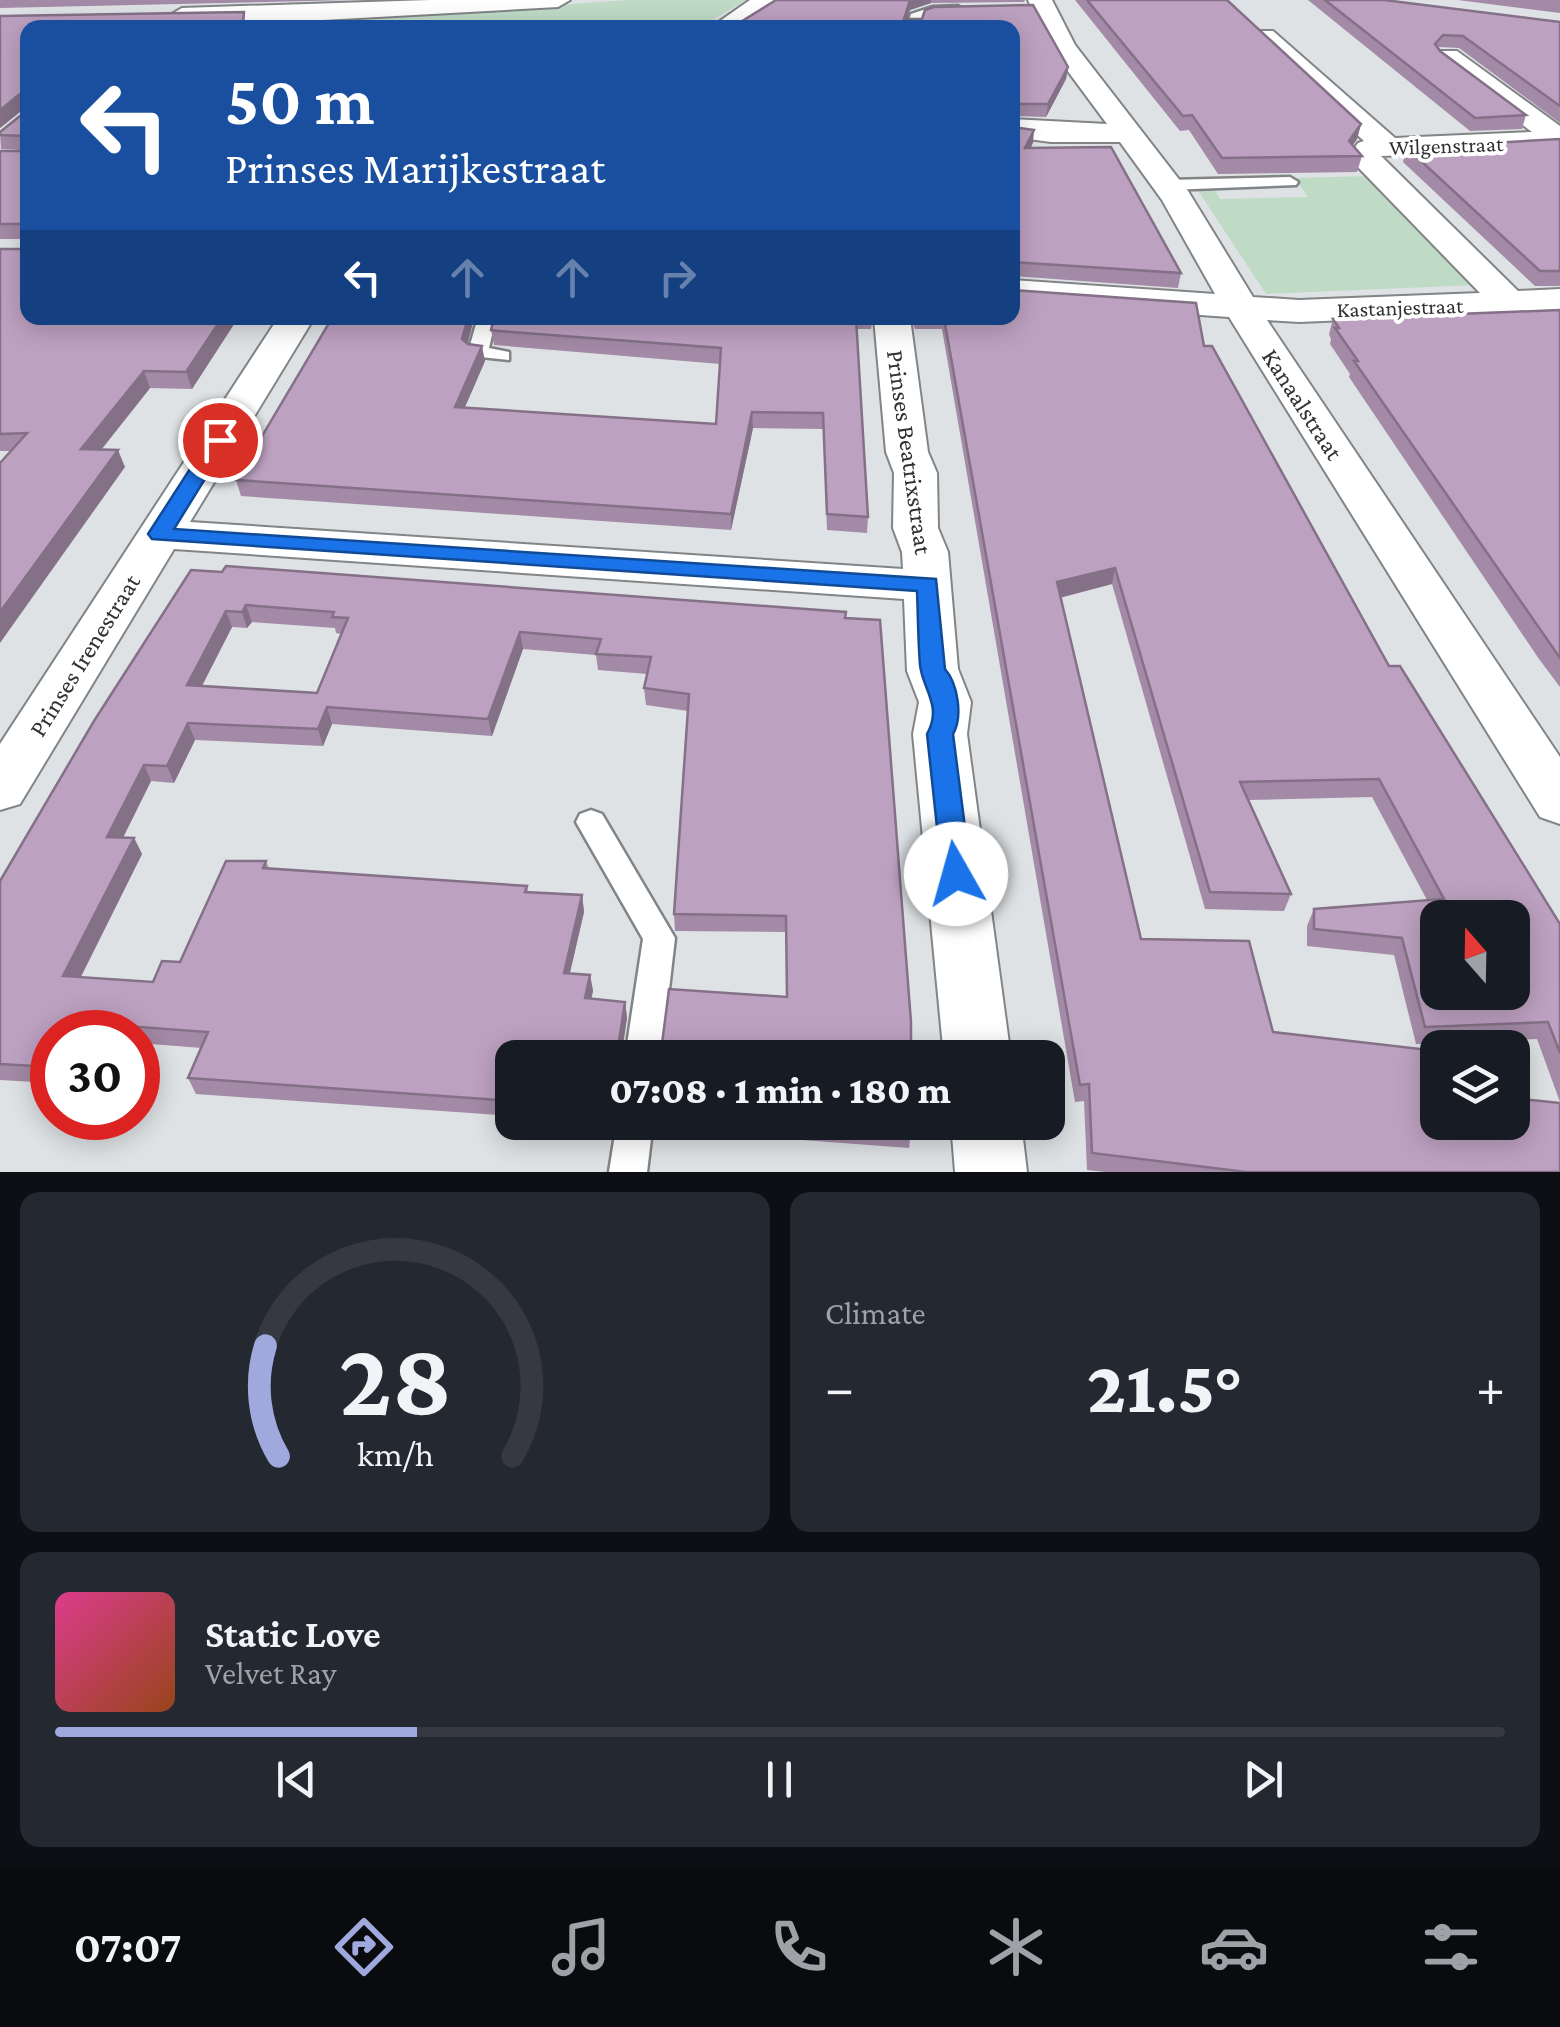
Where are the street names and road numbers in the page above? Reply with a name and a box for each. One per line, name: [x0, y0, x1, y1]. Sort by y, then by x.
street label: Wilgenstraat: [1388, 131, 1504, 160]
street label: Kastanjestraat: [1336, 293, 1464, 322]
street label: Kanaalstraat: [1257, 344, 1349, 465]
street label: Prinses Beatrixstraat: [882, 348, 937, 557]
street label: Prinses Irenestraat: [24, 569, 146, 741]

